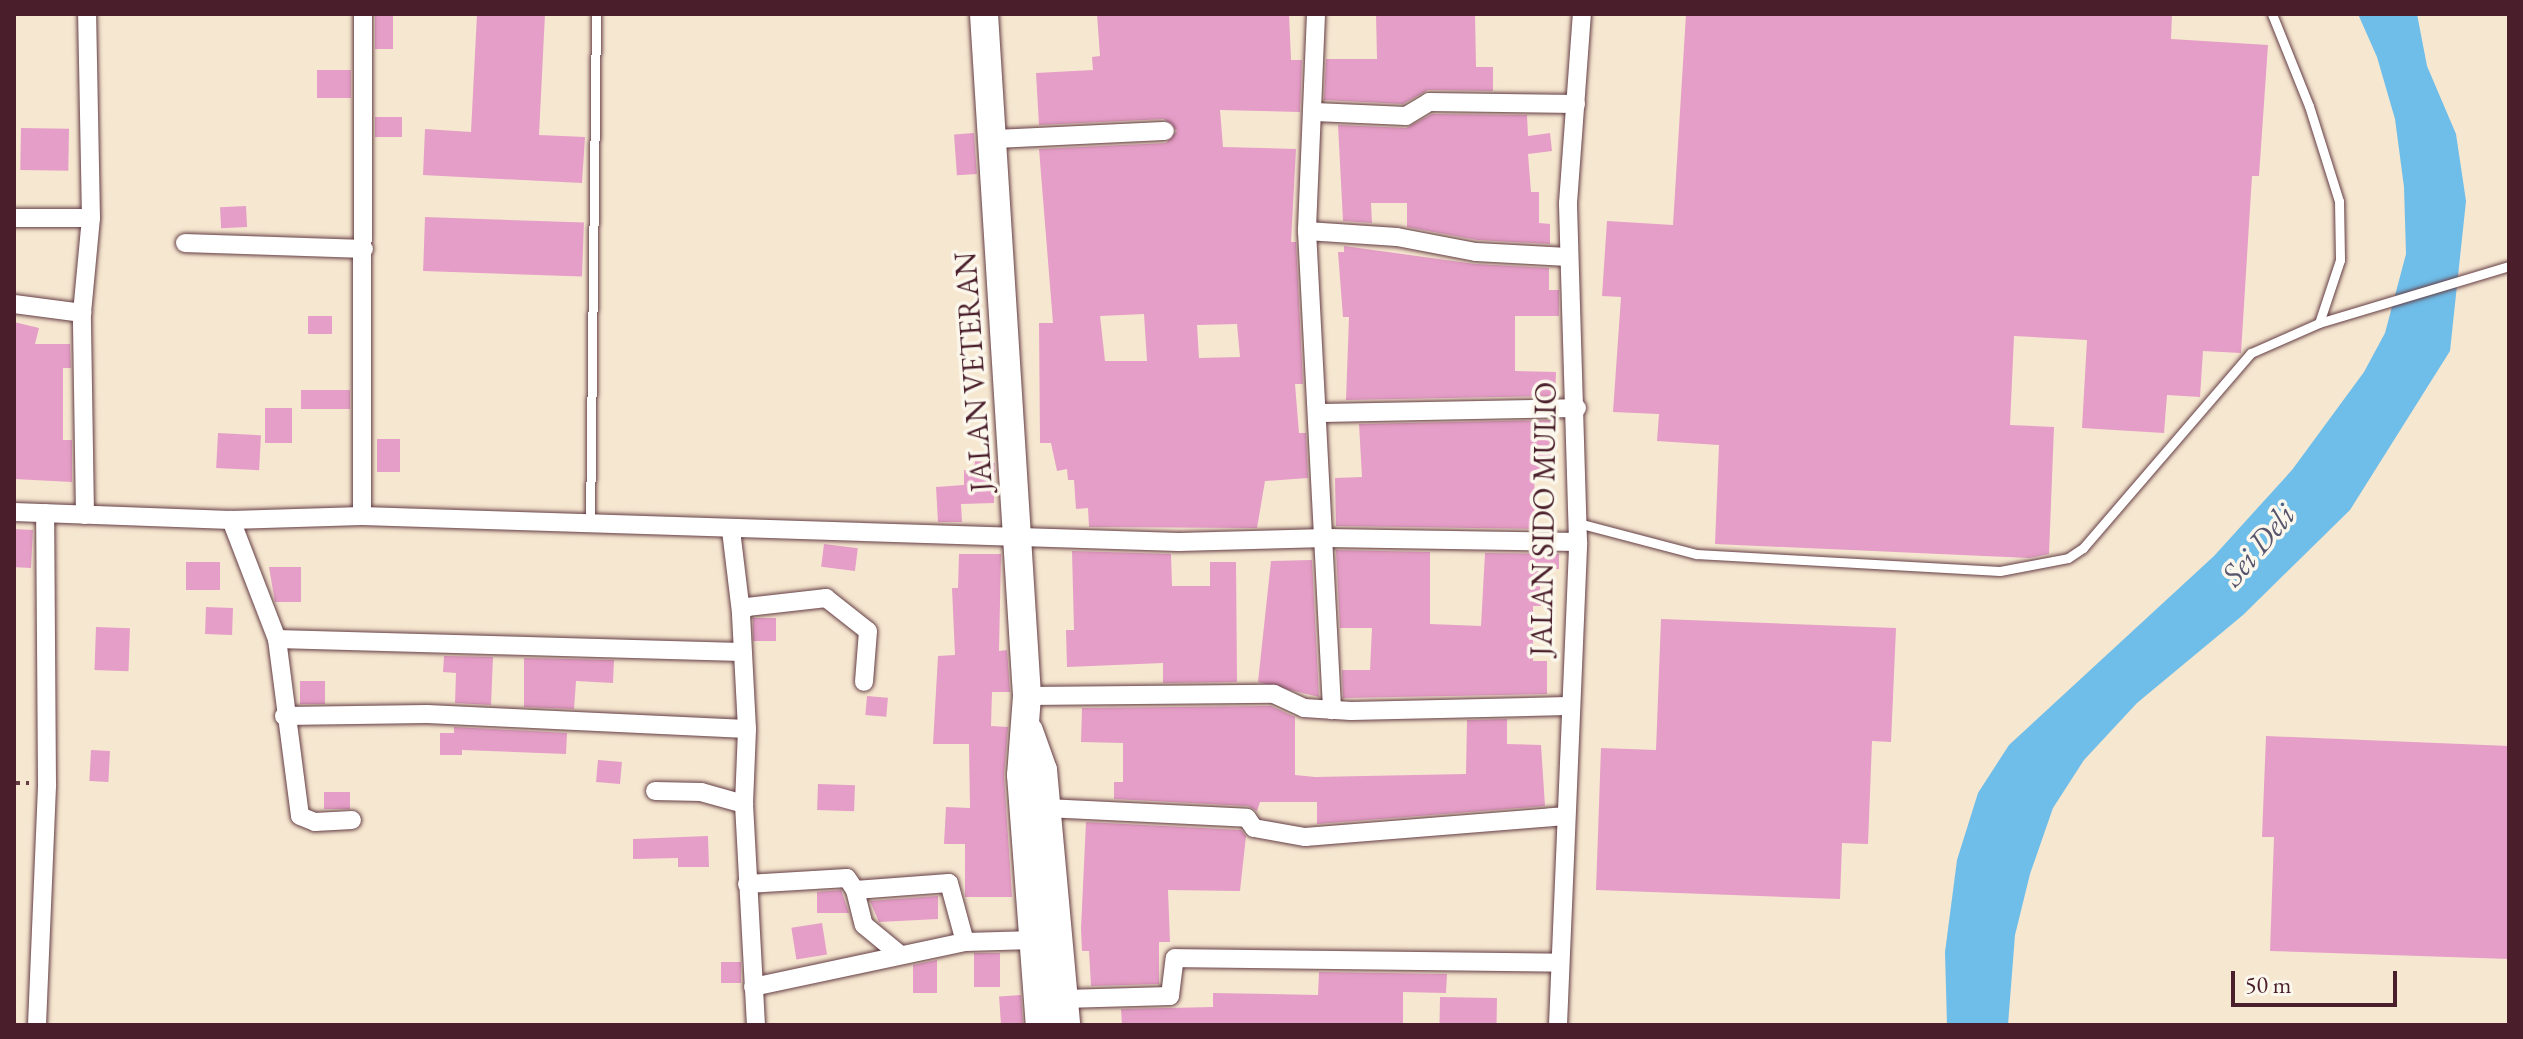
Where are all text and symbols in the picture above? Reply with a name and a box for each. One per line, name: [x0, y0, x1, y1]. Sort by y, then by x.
street label: JALAN VETERAN: [948, 251, 1000, 493]
street label: JALAN SIDO MULIO: [1524, 381, 1564, 657]
water label: Sei Deli: [2213, 497, 2303, 593]
scale bar: [2235, 955, 2401, 1005]
text: 50 m: [2245, 969, 2292, 1000]

